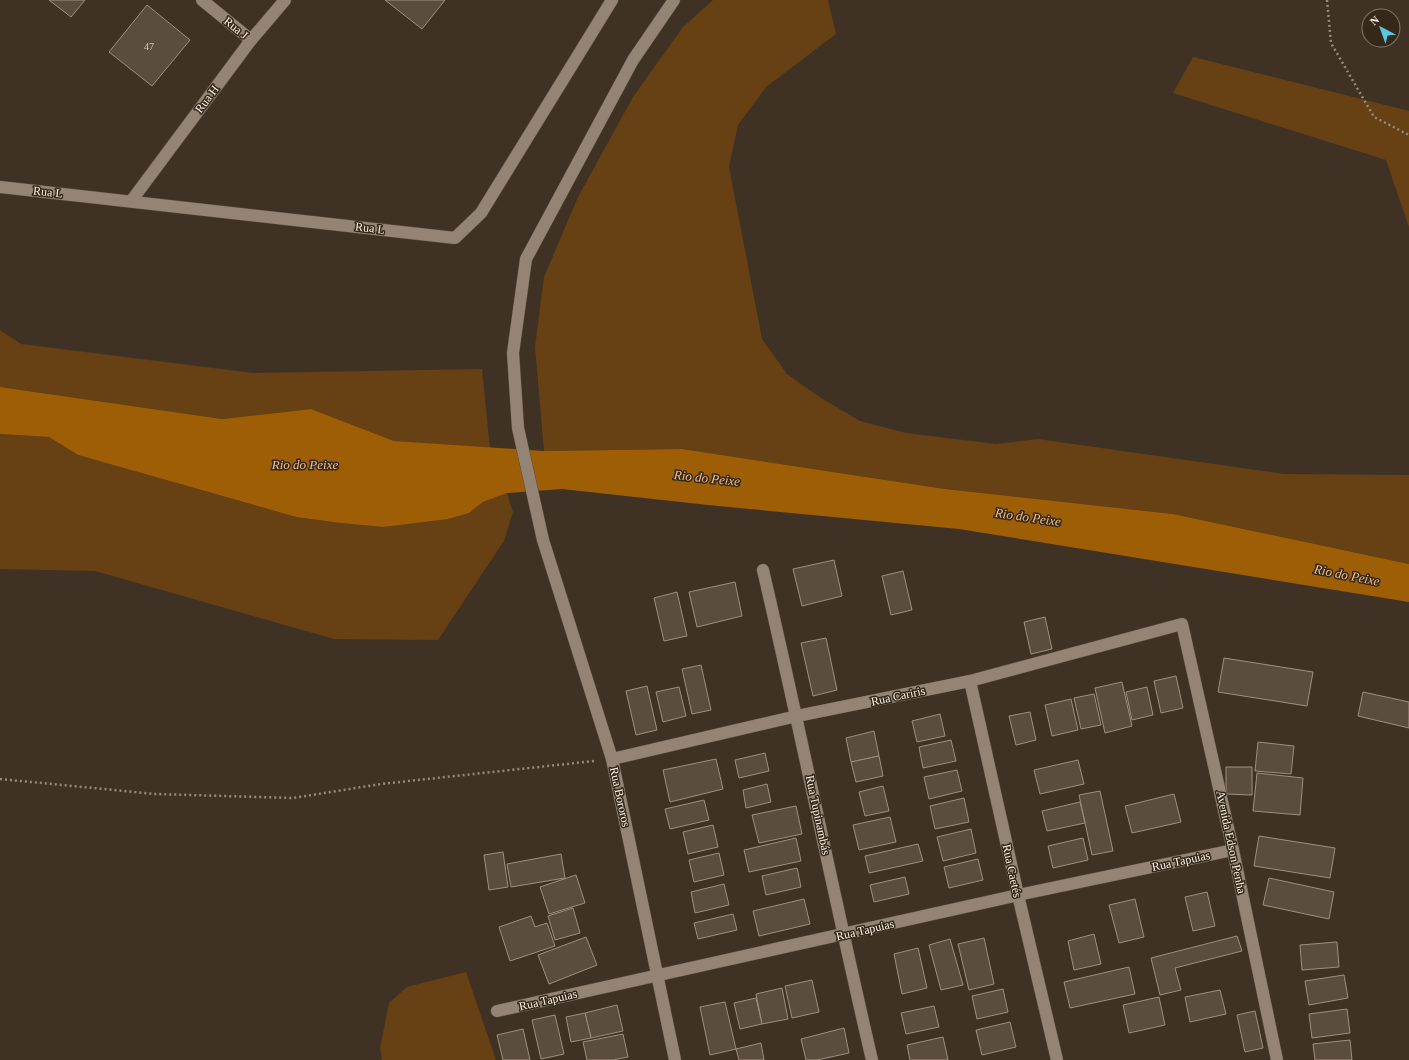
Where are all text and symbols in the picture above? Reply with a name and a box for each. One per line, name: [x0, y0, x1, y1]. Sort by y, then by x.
north arrow: [1361, 8, 1401, 48]
text: N: [1368, 13, 1381, 28]
street label: Rua J: [221, 14, 251, 42]
house number: 47: [144, 41, 154, 52]
street label: Rua H: [192, 82, 222, 116]
street label: Rua L: [33, 183, 63, 201]
street label: Rua L: [354, 219, 386, 237]
water label: Rio do Peixe: [271, 457, 338, 472]
water label: Rio do Peixe: [672, 467, 741, 489]
water label: Rio do Peixe: [993, 505, 1062, 529]
water label: Rio do Peixe: [1312, 561, 1381, 589]
street label: Rua Cariris: [870, 683, 927, 709]
street label: Rua Bororos: [607, 766, 633, 829]
street label: Rua Tupinambás: [803, 774, 833, 856]
street label: Avenida Edson Penha: [1213, 789, 1249, 896]
street label: Rua Caetés: [1000, 843, 1025, 899]
street label: Rua Tapuias: [1151, 848, 1212, 874]
street label: Rua Tapuias: [835, 916, 896, 943]
street label: Rua Tapuias: [518, 986, 579, 1013]

